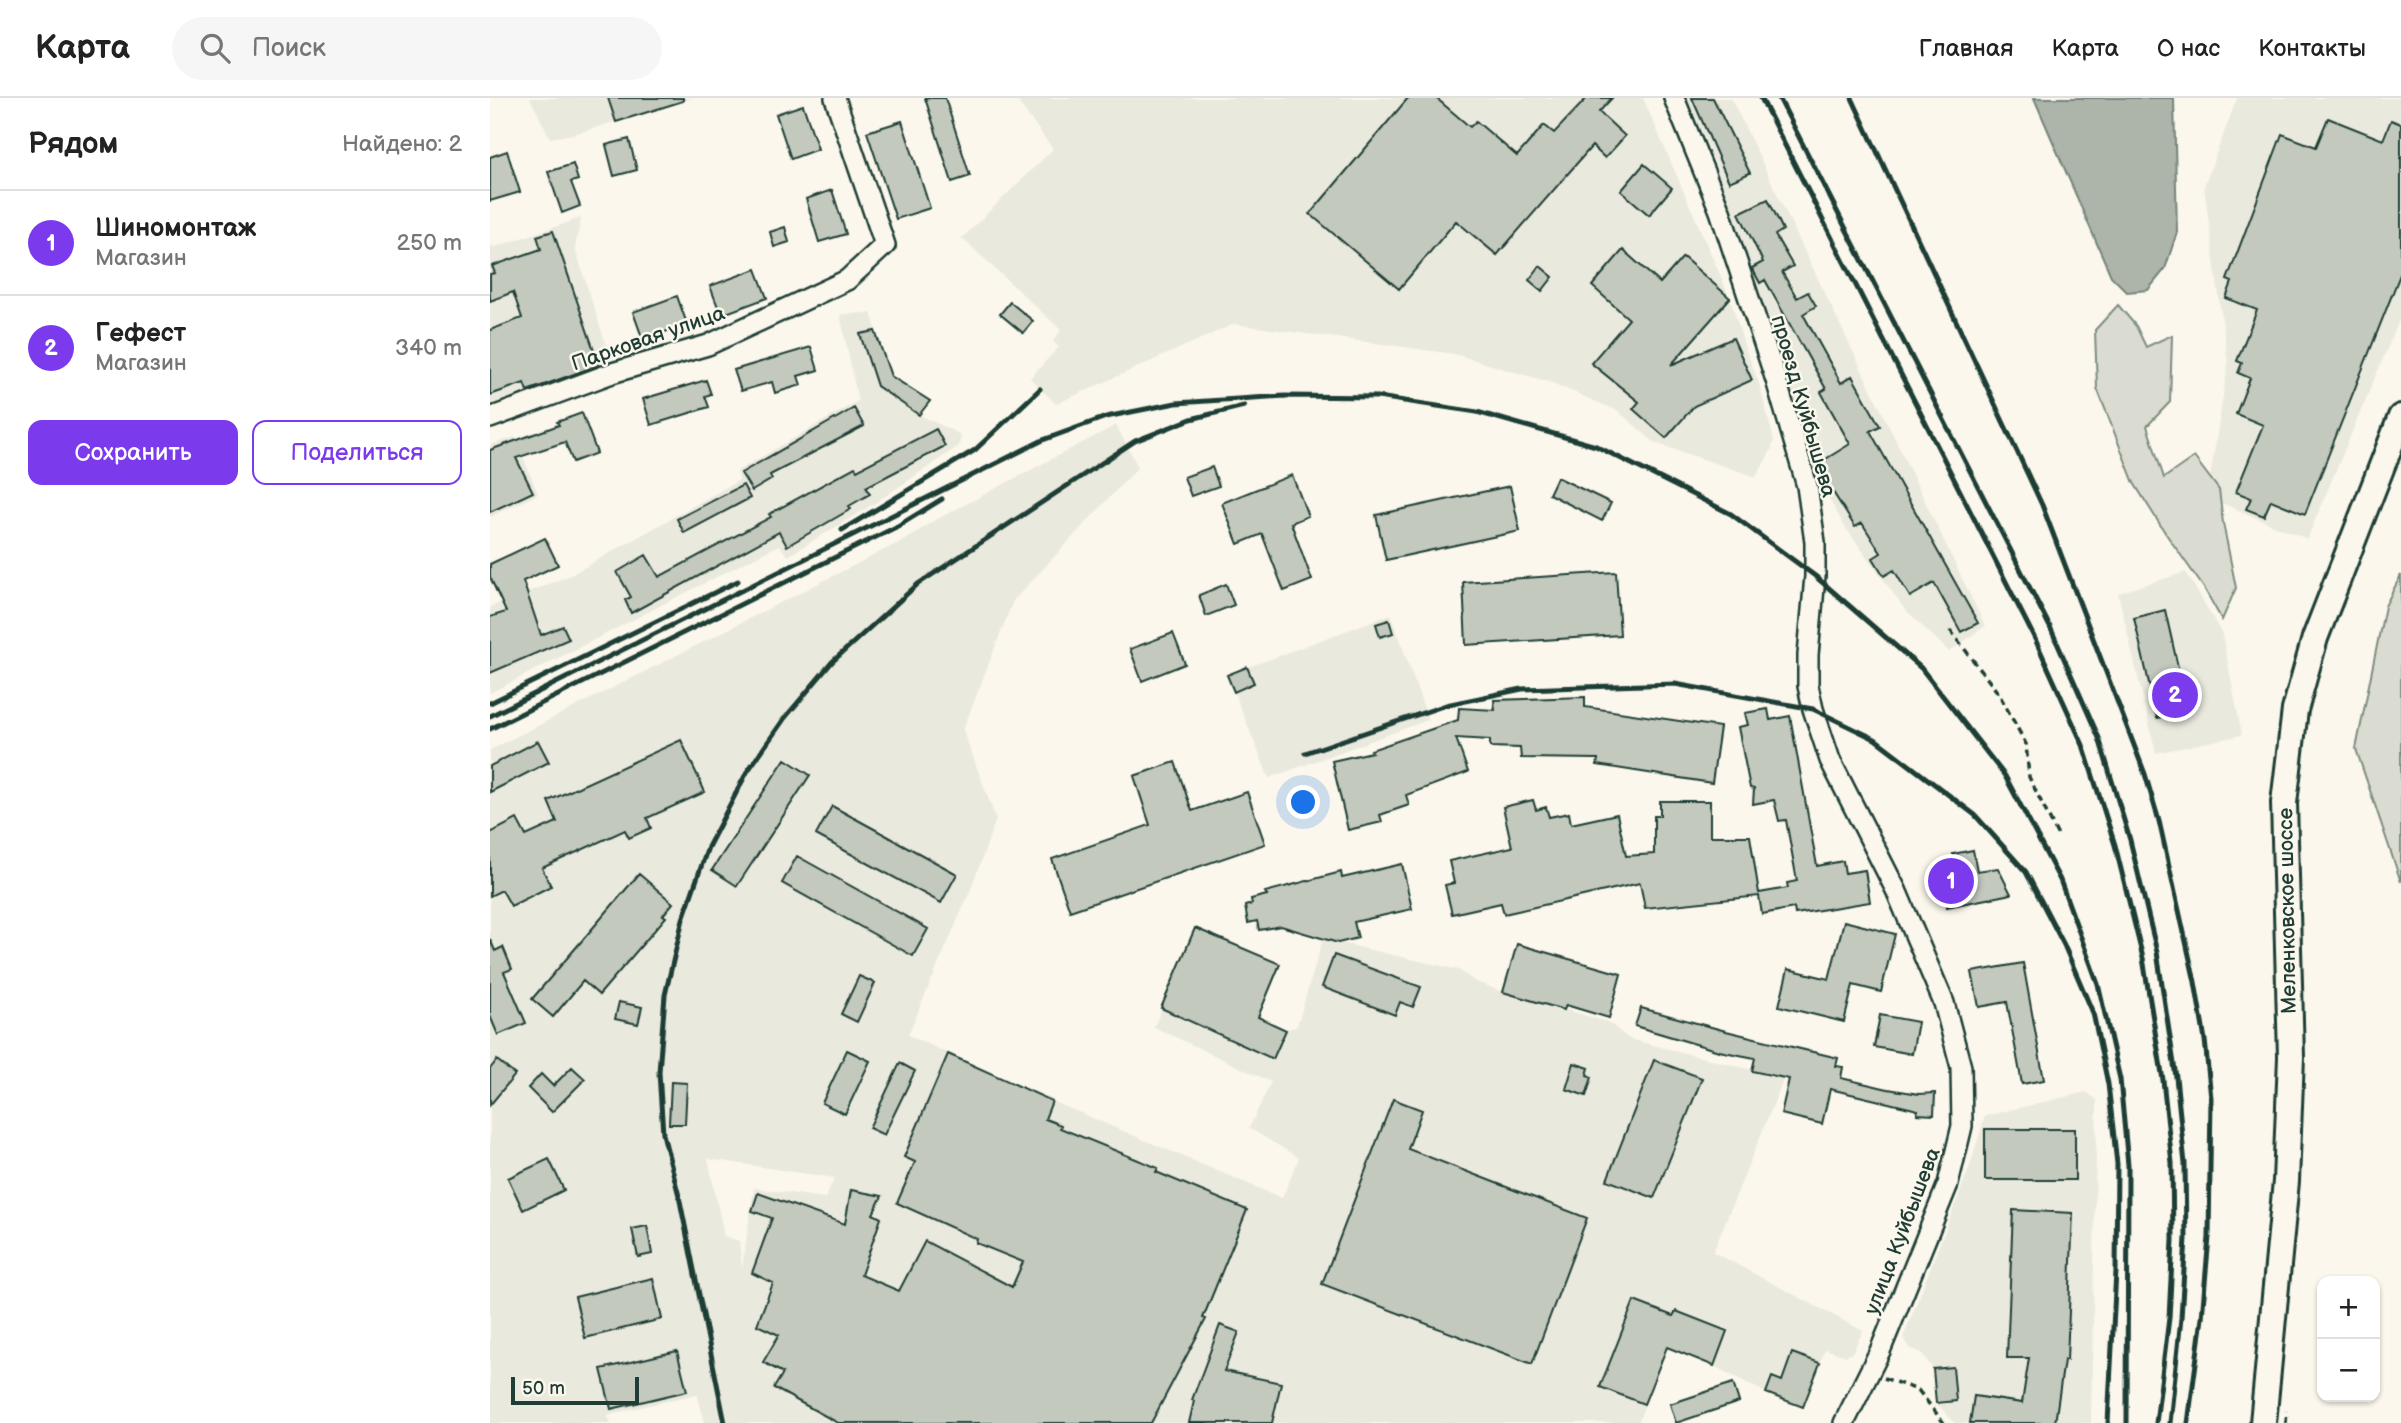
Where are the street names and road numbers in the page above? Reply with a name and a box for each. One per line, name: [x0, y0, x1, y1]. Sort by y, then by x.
street label: Парковая улица: [568, 300, 729, 376]
street label: проезд Куйбышева: [1766, 312, 1842, 501]
street label: Меленковское шоссе: [2273, 807, 2302, 1014]
street label: улица Куйбышева: [1859, 1144, 1946, 1318]

